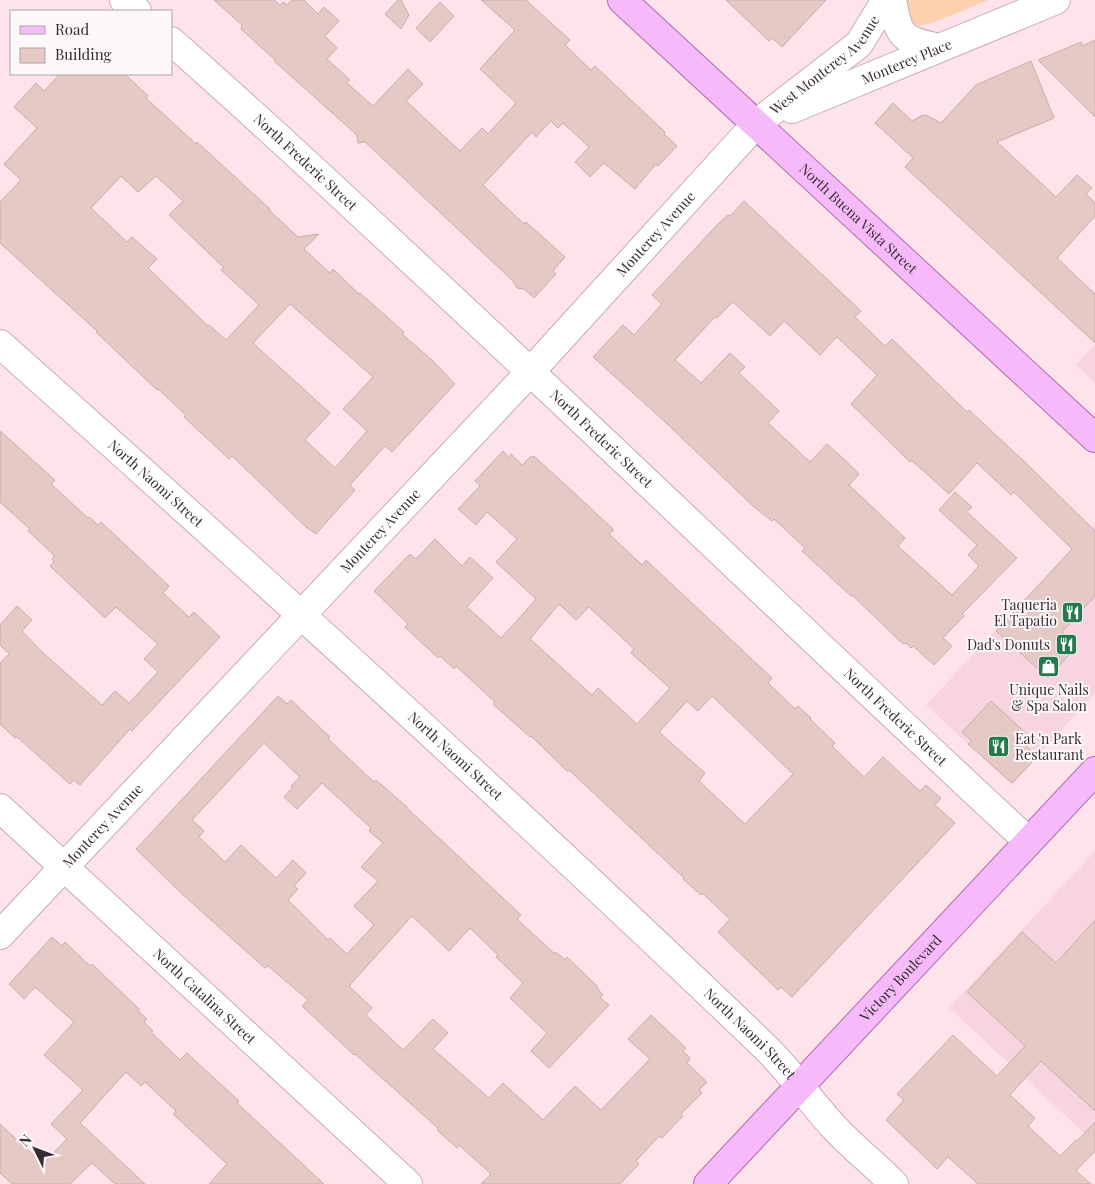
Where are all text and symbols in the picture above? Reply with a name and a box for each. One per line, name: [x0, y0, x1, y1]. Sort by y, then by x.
legend: [10, 10, 172, 75]
street label: West Monterey Avenue: [765, 12, 883, 119]
text: Road: [55, 19, 89, 39]
street label: Monterey Place: [858, 34, 954, 88]
text: Building: [55, 44, 112, 64]
street label: North Frederic Street: [250, 109, 362, 215]
street label: North Buena Vista Street: [796, 159, 922, 278]
street label: Monterey Avenue: [612, 187, 699, 280]
street label: North Frederic Street: [546, 385, 658, 492]
street label: North Naomi Street: [104, 435, 209, 532]
street label: Monterey Avenue: [336, 484, 424, 577]
place label: Taqueria El Tapatio: [994, 595, 1057, 630]
restaurant icon: Taqueria El Tapatio: [1061, 601, 1085, 625]
restaurant icon: Dad's Donuts: [1054, 633, 1078, 657]
place label: Dad's Donuts: [967, 635, 1050, 654]
shop icon: Unique Nails & Spa Salon: [1037, 655, 1061, 679]
street label: North Frederic Street: [840, 664, 952, 771]
place label: Unique Nails & Spa Salon: [1009, 680, 1089, 715]
street label: North Naomi Street: [404, 707, 508, 805]
place label: Eat 'n Park Restaurant: [1015, 729, 1085, 764]
restaurant icon: Eat 'n Park Restaurant: [987, 735, 1011, 759]
street label: Monterey Avenue: [58, 779, 147, 872]
street label: Victory Boulevard: [855, 931, 946, 1026]
street label: North Catalina Street: [149, 944, 261, 1049]
street label: North Naomi Street: [700, 984, 801, 1084]
north arrow: [10, 1124, 60, 1174]
text: N: [15, 1130, 35, 1150]

